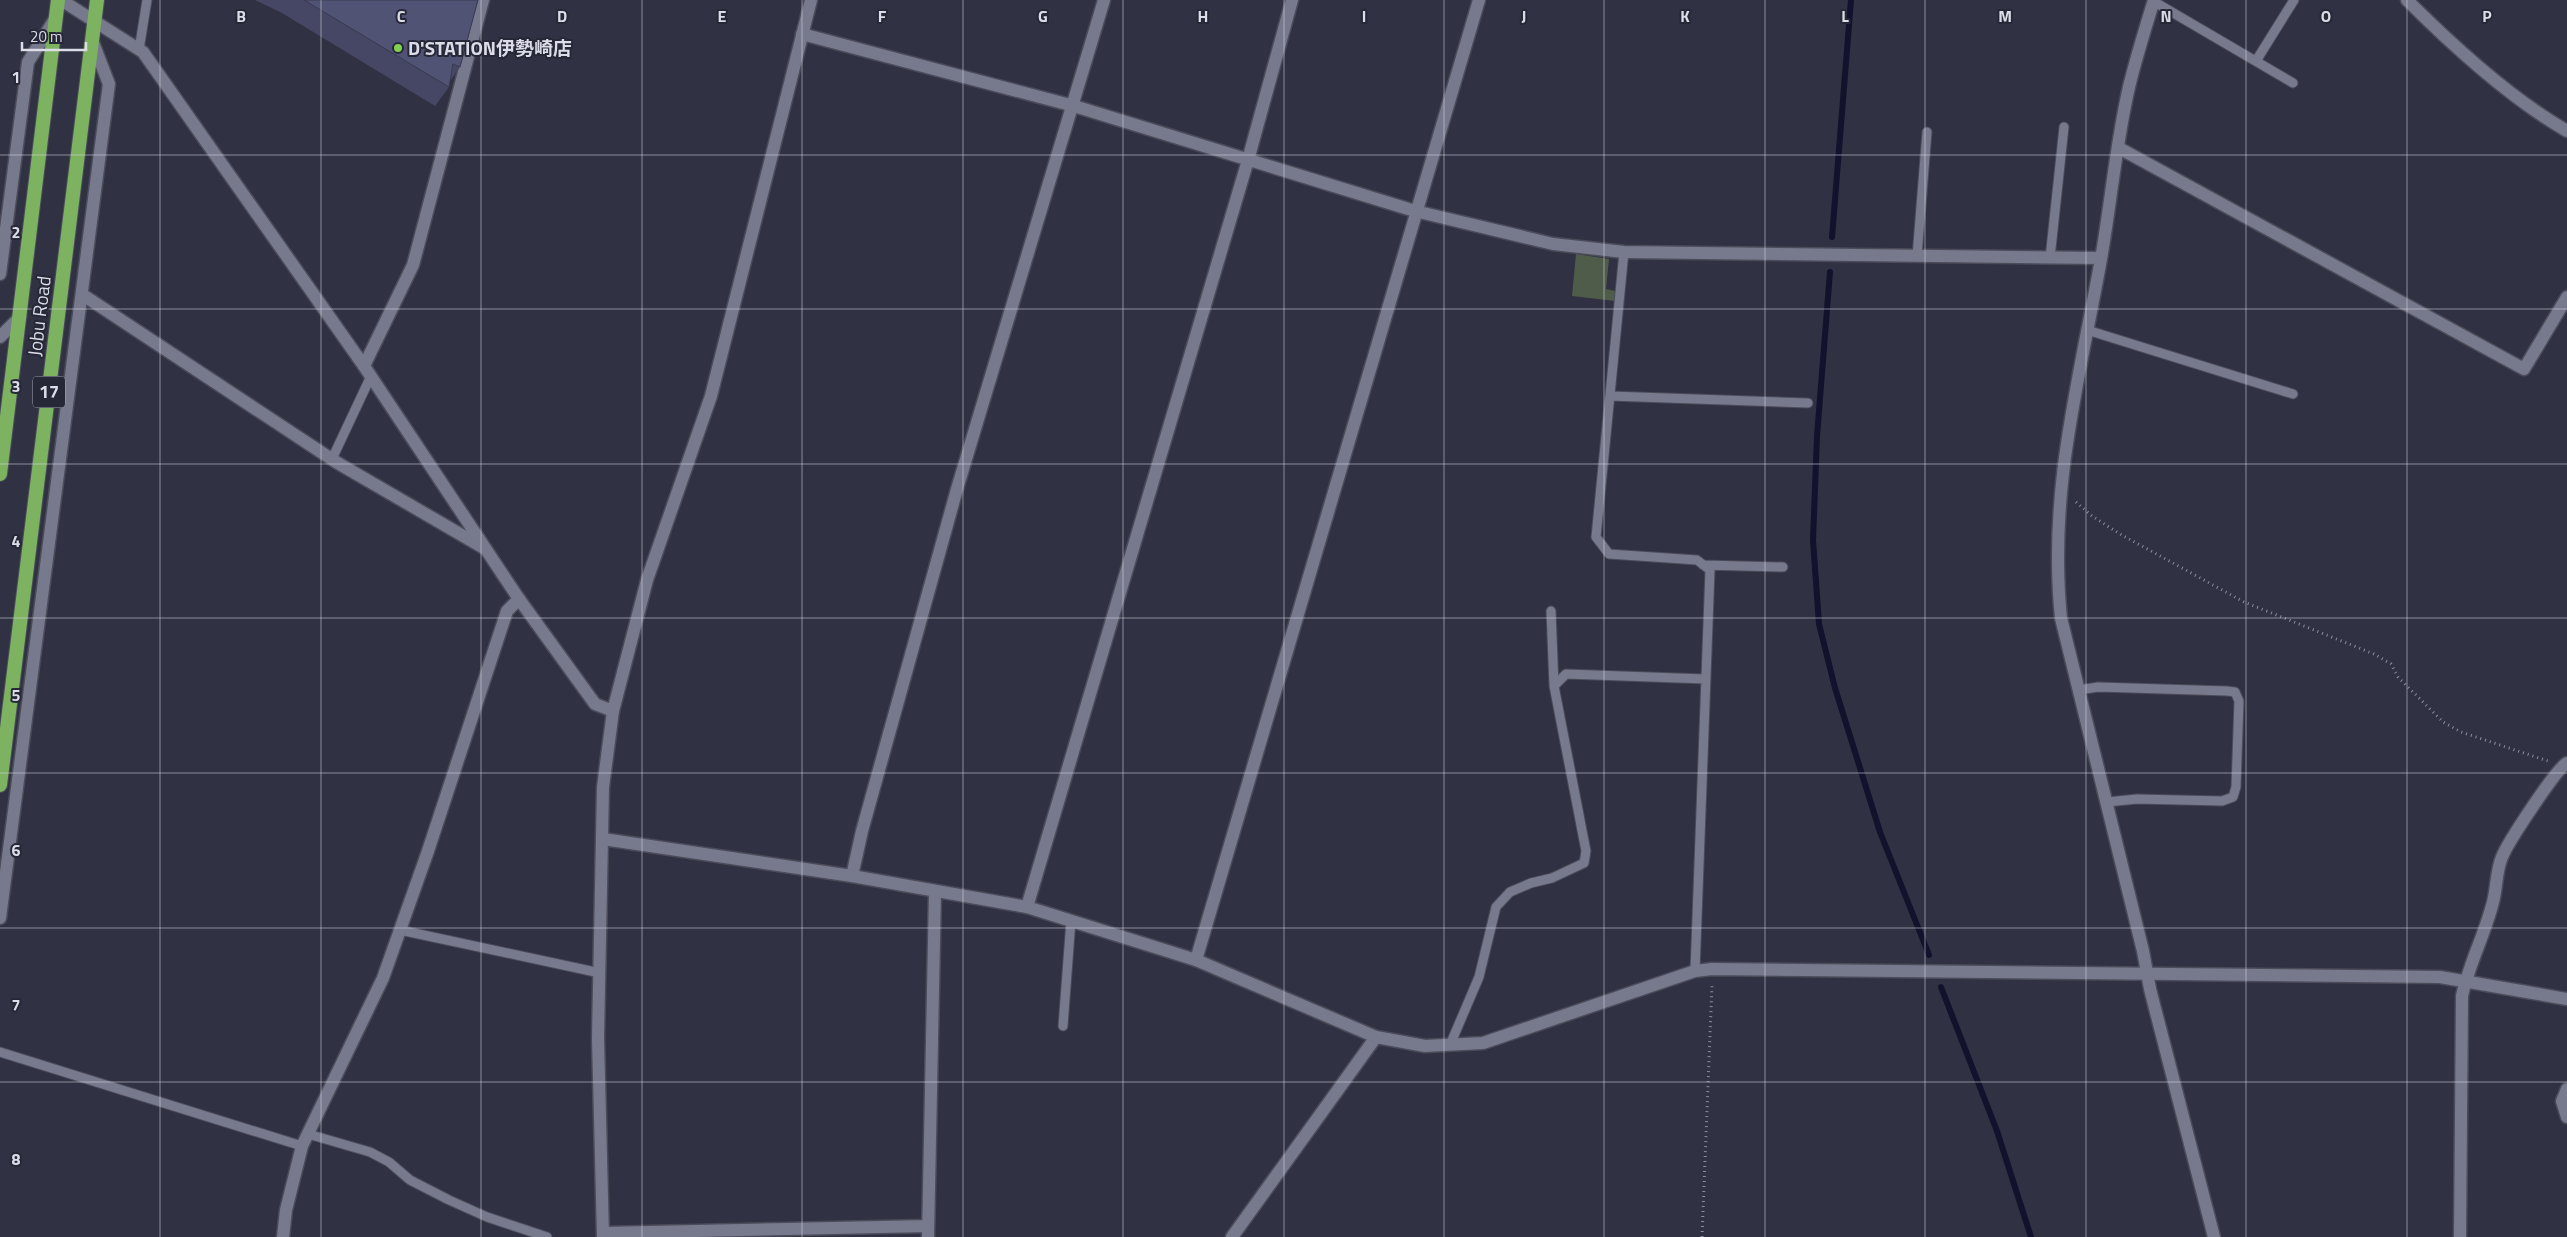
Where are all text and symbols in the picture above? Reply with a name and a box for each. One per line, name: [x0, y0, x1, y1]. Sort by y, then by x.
text: B: [236, 4, 246, 28]
text: C: [397, 4, 406, 28]
text: D: [557, 4, 567, 28]
text: E: [718, 4, 727, 28]
text: F: [878, 4, 887, 28]
text: G: [1038, 4, 1048, 28]
text: H: [1198, 4, 1208, 28]
text: I: [1362, 4, 1366, 28]
text: J: [1522, 4, 1526, 28]
text: K: [1680, 4, 1690, 28]
text: L: [1841, 4, 1849, 28]
text: M: [1998, 4, 2012, 28]
text: N: [2160, 4, 2172, 28]
text: O: [2321, 4, 2331, 28]
text: P: [2482, 4, 2492, 28]
scale bar: [22, 20, 86, 52]
text: 20 m: [30, 25, 63, 48]
place label: D'STATION伊勢崎店: [408, 33, 572, 62]
marker: D'STATION伊勢崎店: [392, 42, 404, 54]
text: 1: [12, 65, 20, 89]
text: 2: [12, 220, 20, 244]
street label: Jobu Road: [19, 274, 58, 358]
text: 3: [12, 374, 20, 398]
road number: 17: [33, 377, 65, 408]
text: 4: [12, 529, 21, 553]
text: 5: [12, 683, 21, 707]
text: 6: [12, 838, 21, 862]
text: 7: [12, 993, 20, 1017]
text: 8: [12, 1147, 21, 1171]

